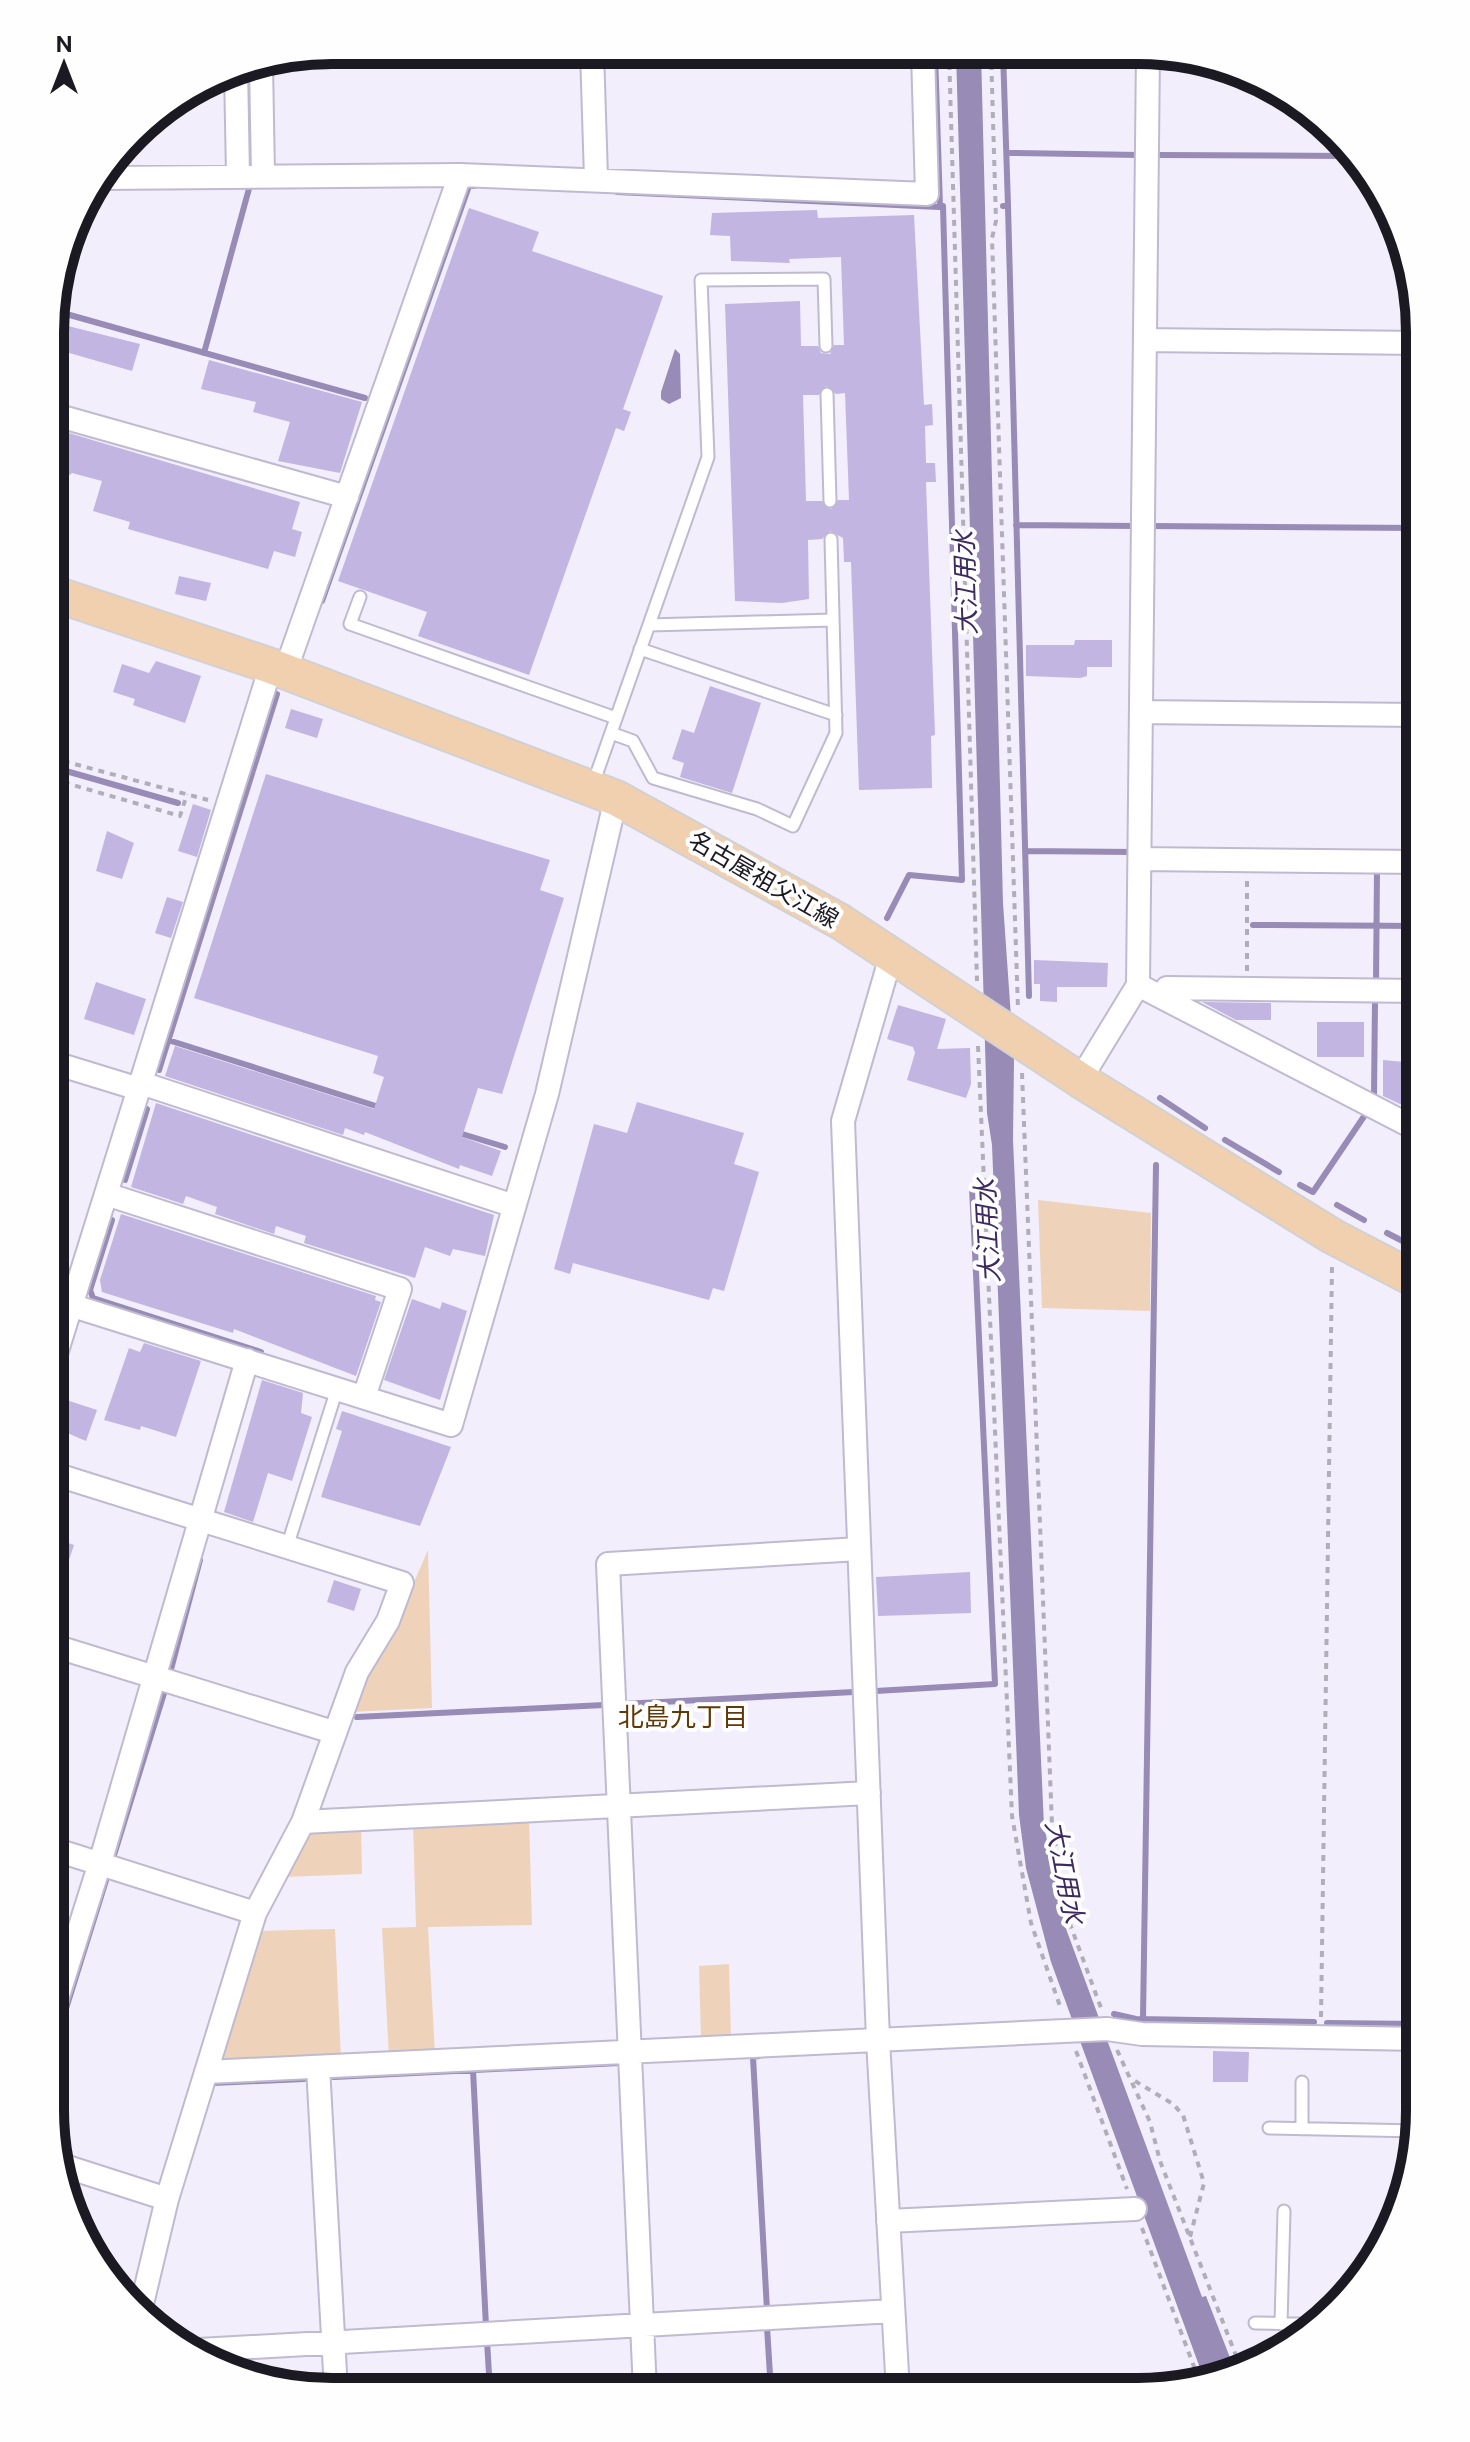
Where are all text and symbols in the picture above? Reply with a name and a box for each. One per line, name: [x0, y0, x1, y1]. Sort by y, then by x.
north arrow: [24, 24, 104, 104]
text: N: [55, 31, 73, 57]
water label: 大江用水: [948, 528, 982, 636]
street label: 名古屋祖父江線: [684, 825, 844, 933]
water label: 大江用水: [969, 1175, 1005, 1284]
district label: 北島九丁目: [618, 1701, 748, 1732]
water label: 大江用水: [1040, 1818, 1091, 1929]

